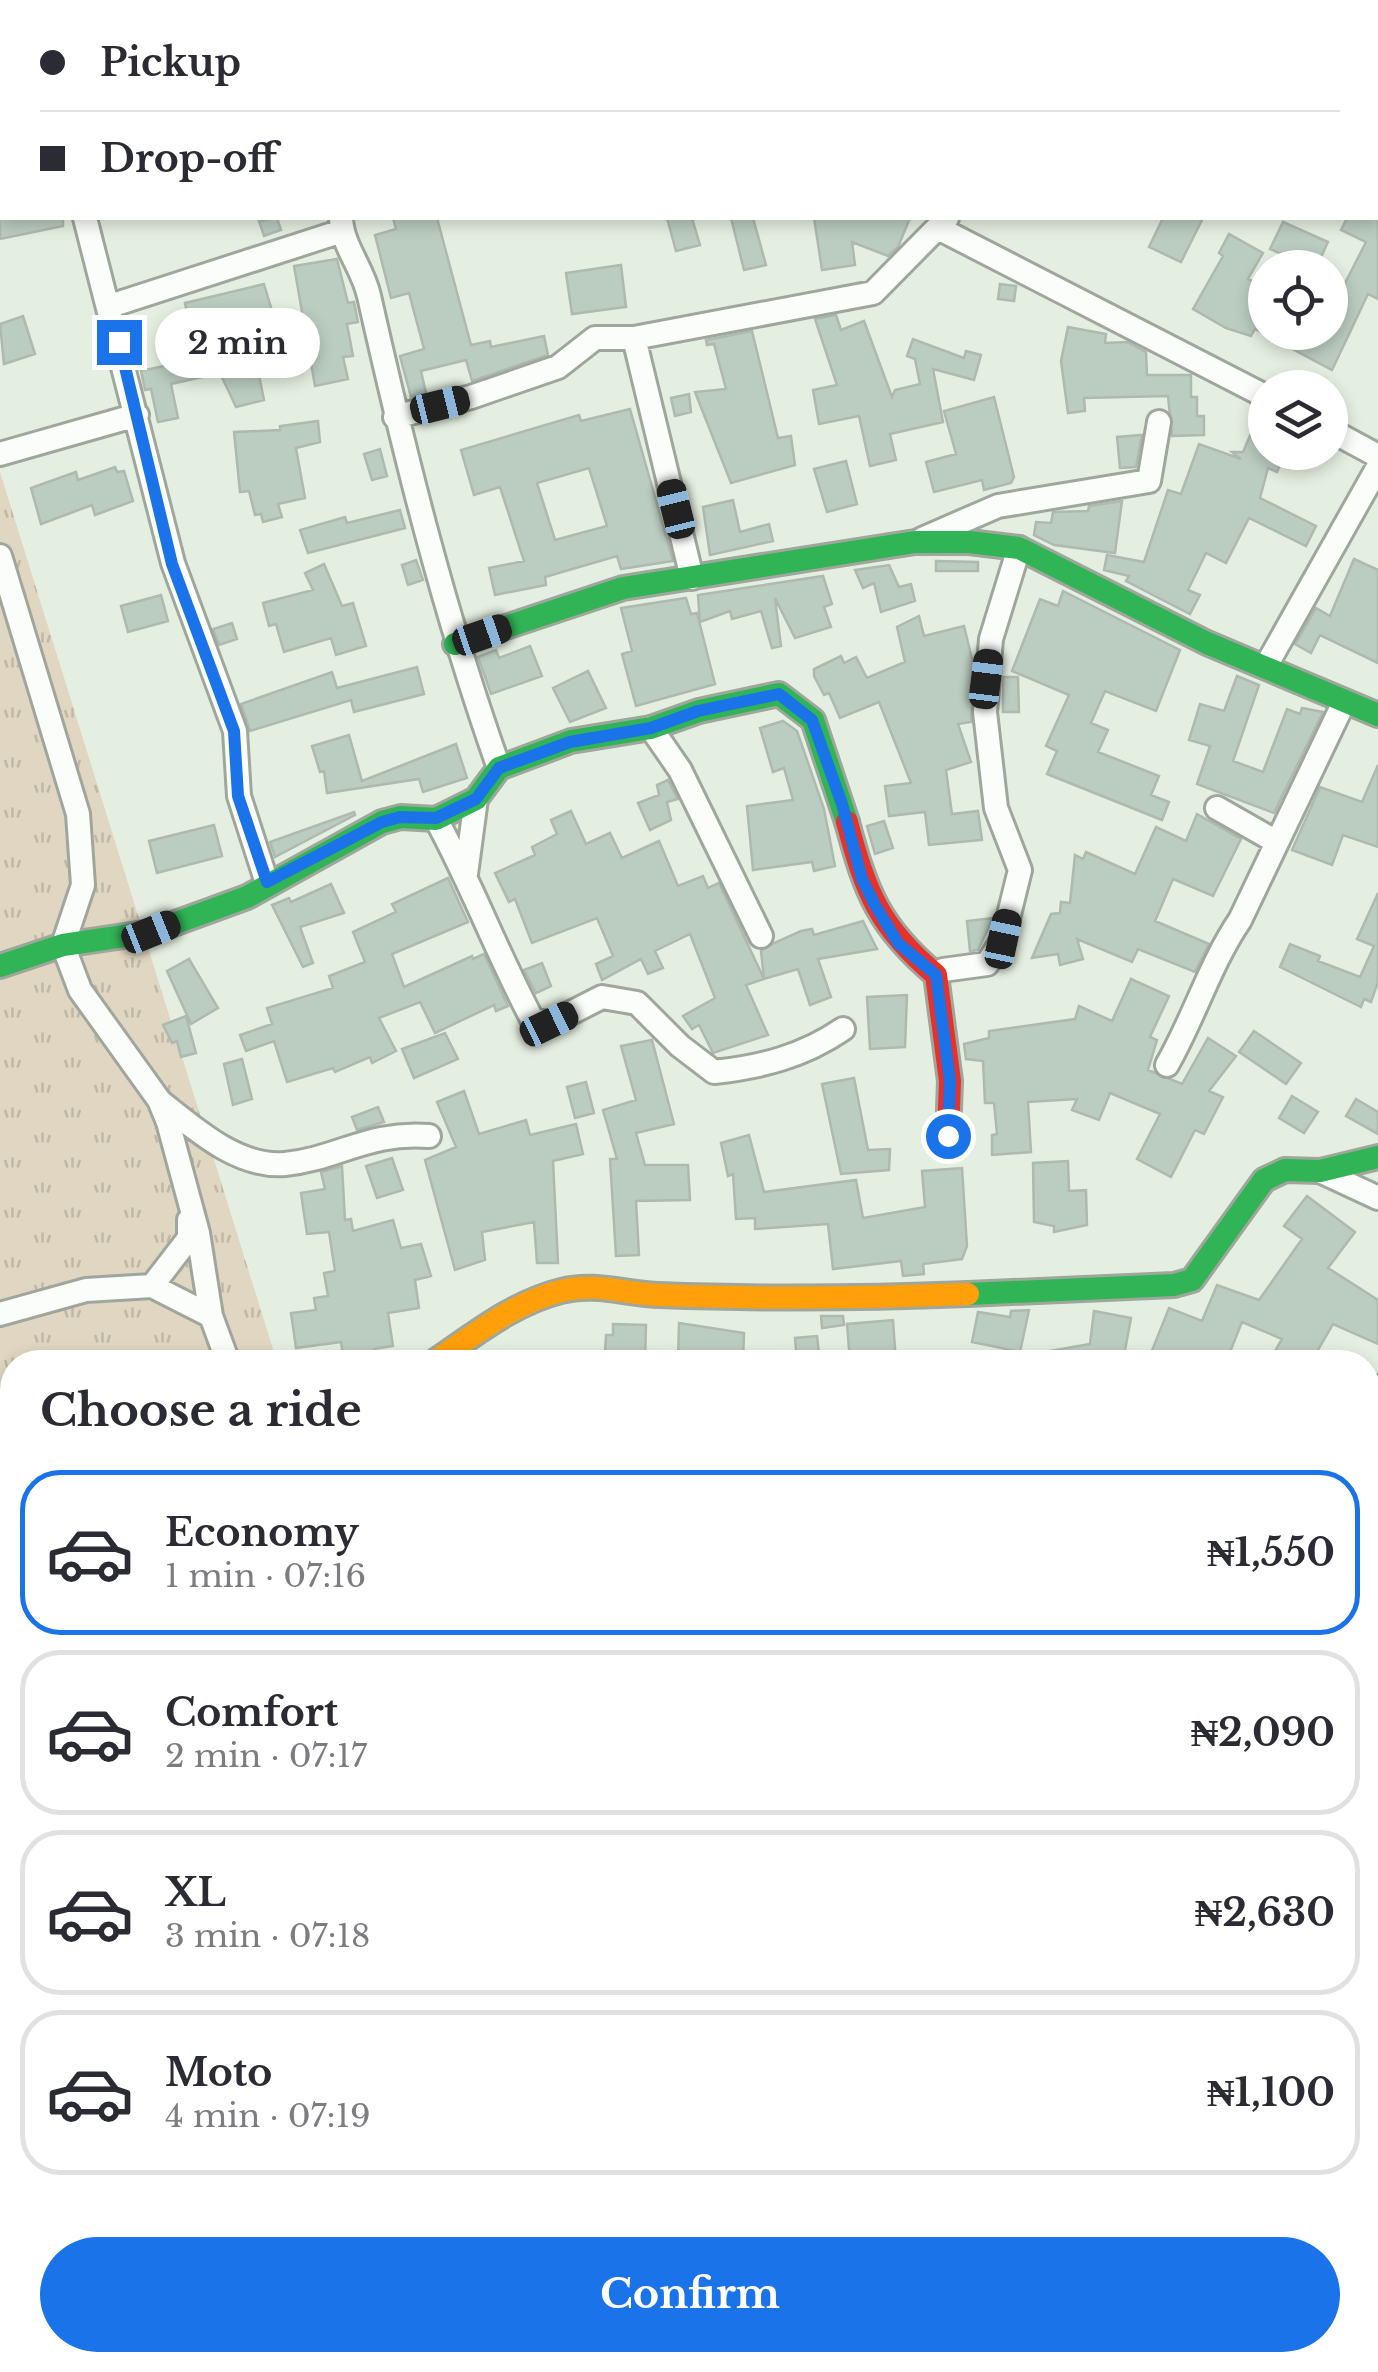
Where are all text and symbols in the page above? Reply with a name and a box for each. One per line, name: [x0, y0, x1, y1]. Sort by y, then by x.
text: Pickup: [100, 39, 241, 86]
text: Drop-off: [100, 135, 277, 182]
map controls: [1248, 250, 1348, 470]
button: locate: [1248, 250, 1348, 350]
callout: 2 min: [154, 307, 319, 377]
route end: [97, 320, 142, 365]
text: 2 min: [188, 323, 287, 363]
button: layers: [1248, 370, 1348, 470]
car: [407, 383, 473, 427]
car: [654, 476, 698, 542]
car: [449, 611, 515, 659]
car: [967, 647, 1005, 711]
car: [118, 907, 184, 957]
car: [982, 907, 1024, 971]
car: [515, 997, 583, 1051]
route start: [926, 1114, 971, 1159]
text: Choose a ride: [40, 1382, 362, 1438]
icon: car: [45, 1508, 135, 1598]
text: Economy: [165, 1509, 359, 1556]
text: ₦1,550: [1207, 1529, 1335, 1576]
text: 1 min · 07:16: [165, 1556, 366, 1596]
icon: car: [45, 1688, 135, 1778]
text: Comfort: [165, 1689, 338, 1736]
text: ₦2,090: [1191, 1709, 1335, 1756]
text: 2 min · 07:17: [165, 1736, 367, 1776]
icon: car: [45, 1868, 135, 1958]
text: XL: [165, 1869, 226, 1916]
text: ₦2,630: [1195, 1889, 1335, 1936]
text: 3 min · 07:18: [165, 1916, 370, 1956]
icon: car: [45, 2048, 135, 2138]
text: Moto: [165, 2049, 272, 2096]
text: ₦1,100: [1207, 2069, 1335, 2116]
text: 4 min · 07:19: [165, 2096, 371, 2136]
button: Confirm: [40, 2237, 1340, 2352]

